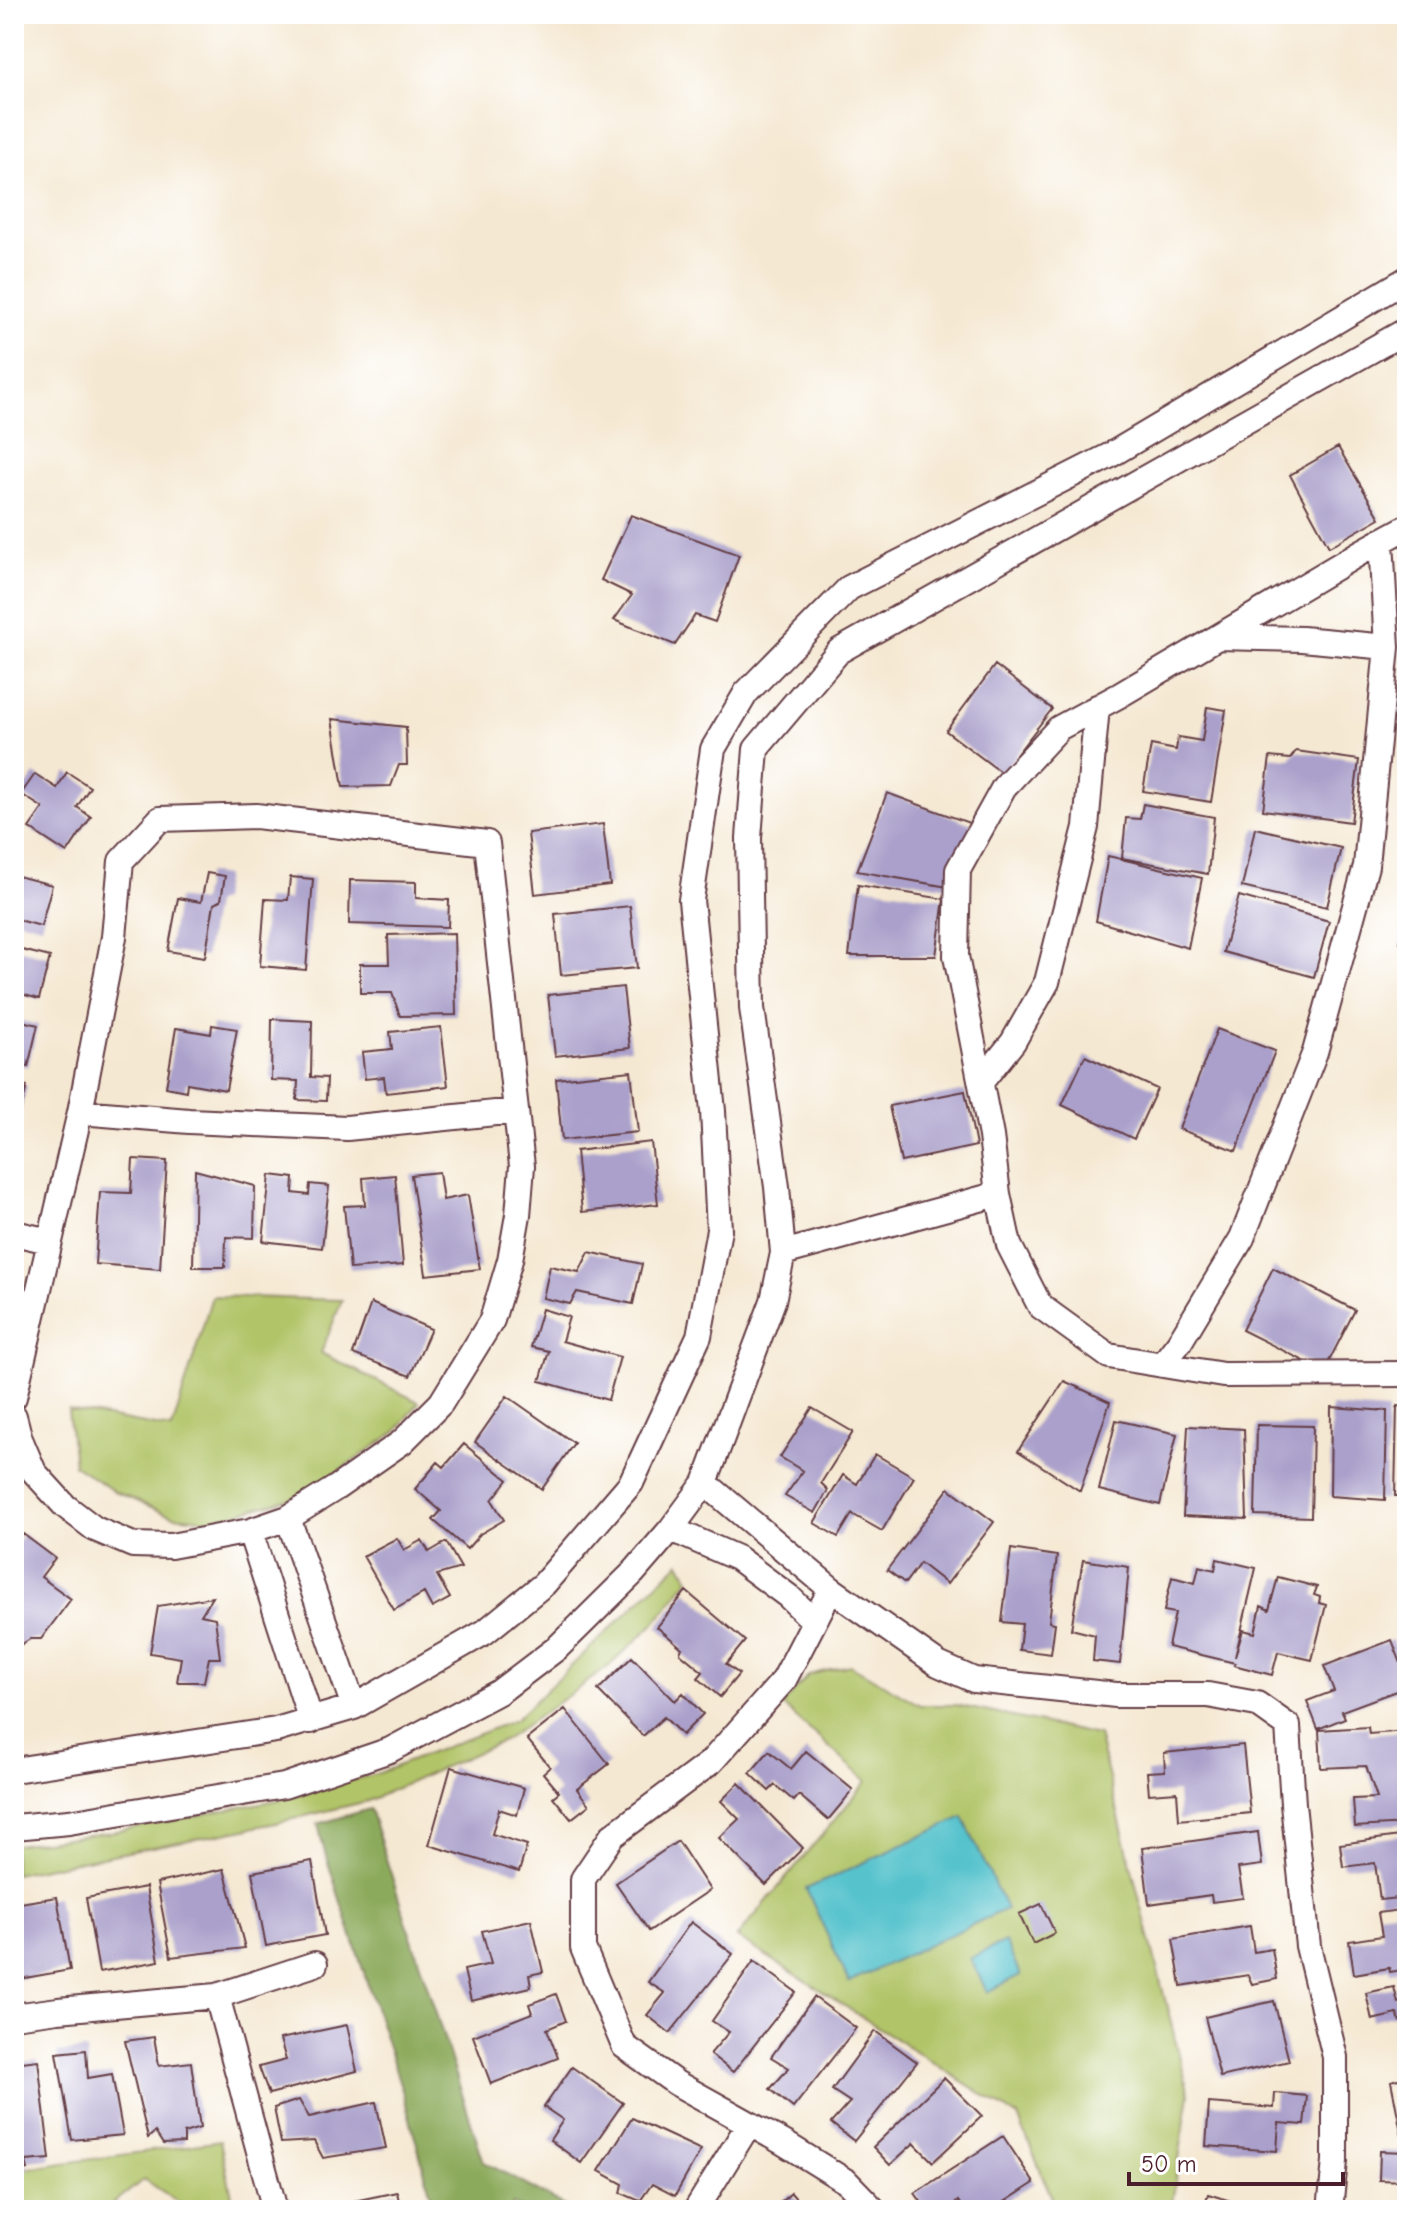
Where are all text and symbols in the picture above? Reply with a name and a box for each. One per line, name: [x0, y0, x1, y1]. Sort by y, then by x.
scale bar: [1129, 2136, 1343, 2186]
text: 50 m: [1141, 2150, 1197, 2178]

